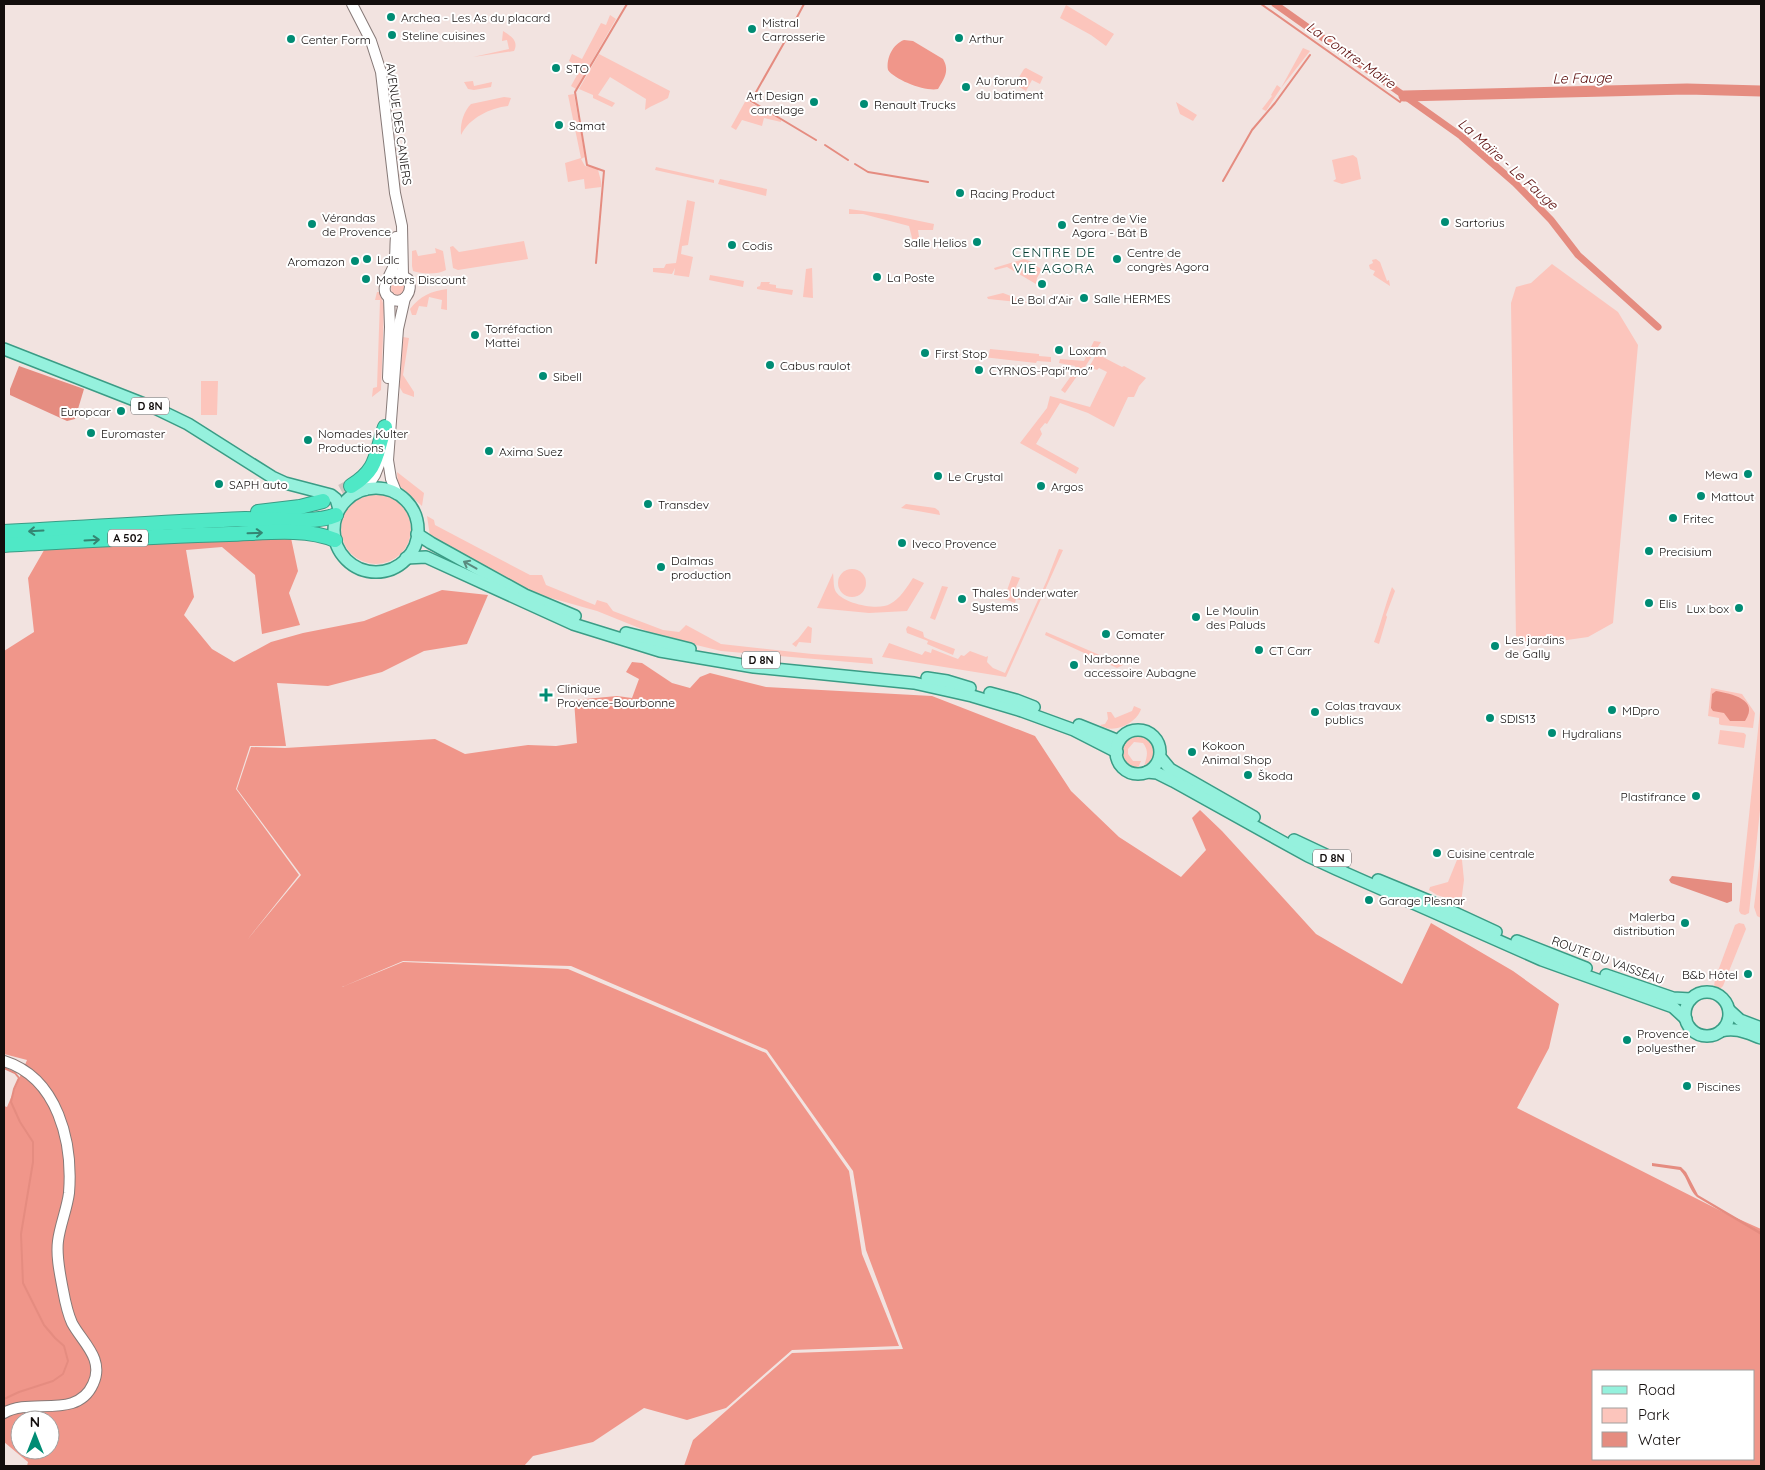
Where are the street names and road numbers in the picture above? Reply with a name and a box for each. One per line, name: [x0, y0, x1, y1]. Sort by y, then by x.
street label: AVENUE DES CANIERS: [383, 62, 415, 186]
road number: D 8N: [131, 398, 169, 414]
road number: A 502: [108, 530, 148, 546]
road number: D 8N: [742, 652, 780, 668]
road number: D 8N: [1313, 850, 1351, 866]
street label: ROUTE DU VAISSEAU: [1550, 933, 1666, 987]

